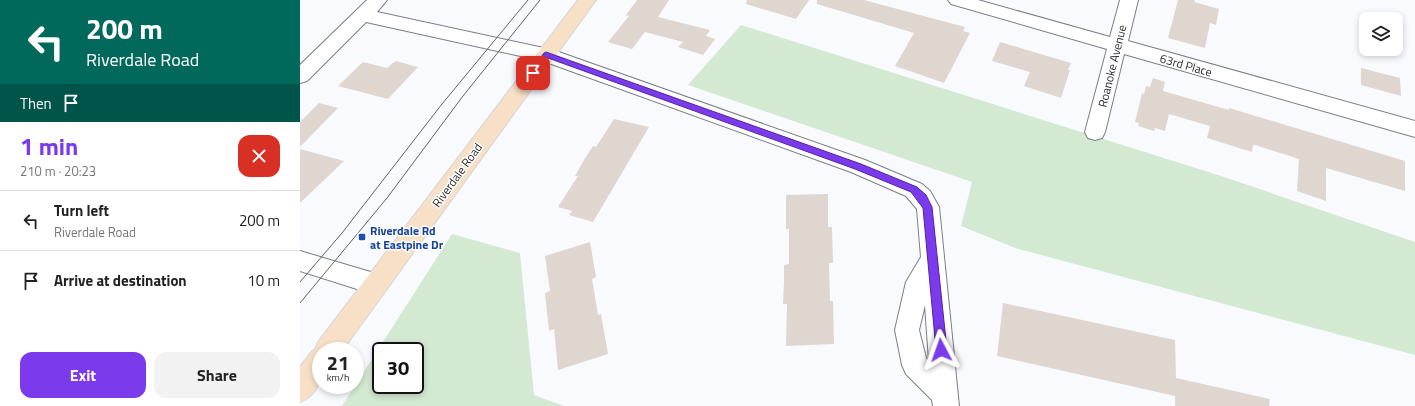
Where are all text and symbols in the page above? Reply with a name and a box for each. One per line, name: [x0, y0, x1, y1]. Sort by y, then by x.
text: 200 m: [86, 7, 163, 50]
map controls: [1359, 12, 1403, 56]
button: layers: [1359, 12, 1403, 56]
icon: left: [20, 16, 72, 68]
street label: Roanoke Avenue: [1093, 23, 1131, 109]
text: Riverdale Road: [86, 46, 199, 73]
street label: 63rd Place: [1158, 48, 1214, 82]
pin: [516, 56, 550, 90]
icon: arrive: [522, 62, 544, 84]
text: Then: [20, 92, 52, 115]
icon: arrive: [60, 92, 82, 114]
text: 1 min: [20, 128, 78, 164]
button: close: [238, 135, 280, 177]
street label: Riverdale Road: [427, 139, 487, 211]
text: 210 m · 20:23: [20, 161, 96, 181]
text: Turn left: [54, 199, 109, 222]
text: 200 m: [239, 209, 280, 232]
icon: left: [20, 210, 42, 232]
place label: Riverdale Rd at Eastpine Dr: [370, 221, 444, 254]
text: Riverdale Road: [54, 222, 136, 242]
marker: Riverdale Rd at Eastpine Dr: [357, 232, 367, 242]
text: Arrive at destination: [54, 269, 187, 292]
text: 10 m: [247, 269, 280, 292]
icon: arrive: [20, 270, 42, 292]
position arrow: [920, 329, 962, 371]
speed limit sign: 30: [372, 342, 424, 394]
text: 21: [327, 347, 349, 378]
button: Exit: [20, 352, 146, 398]
button: Share: [154, 352, 280, 398]
text: km/h: [327, 370, 349, 385]

